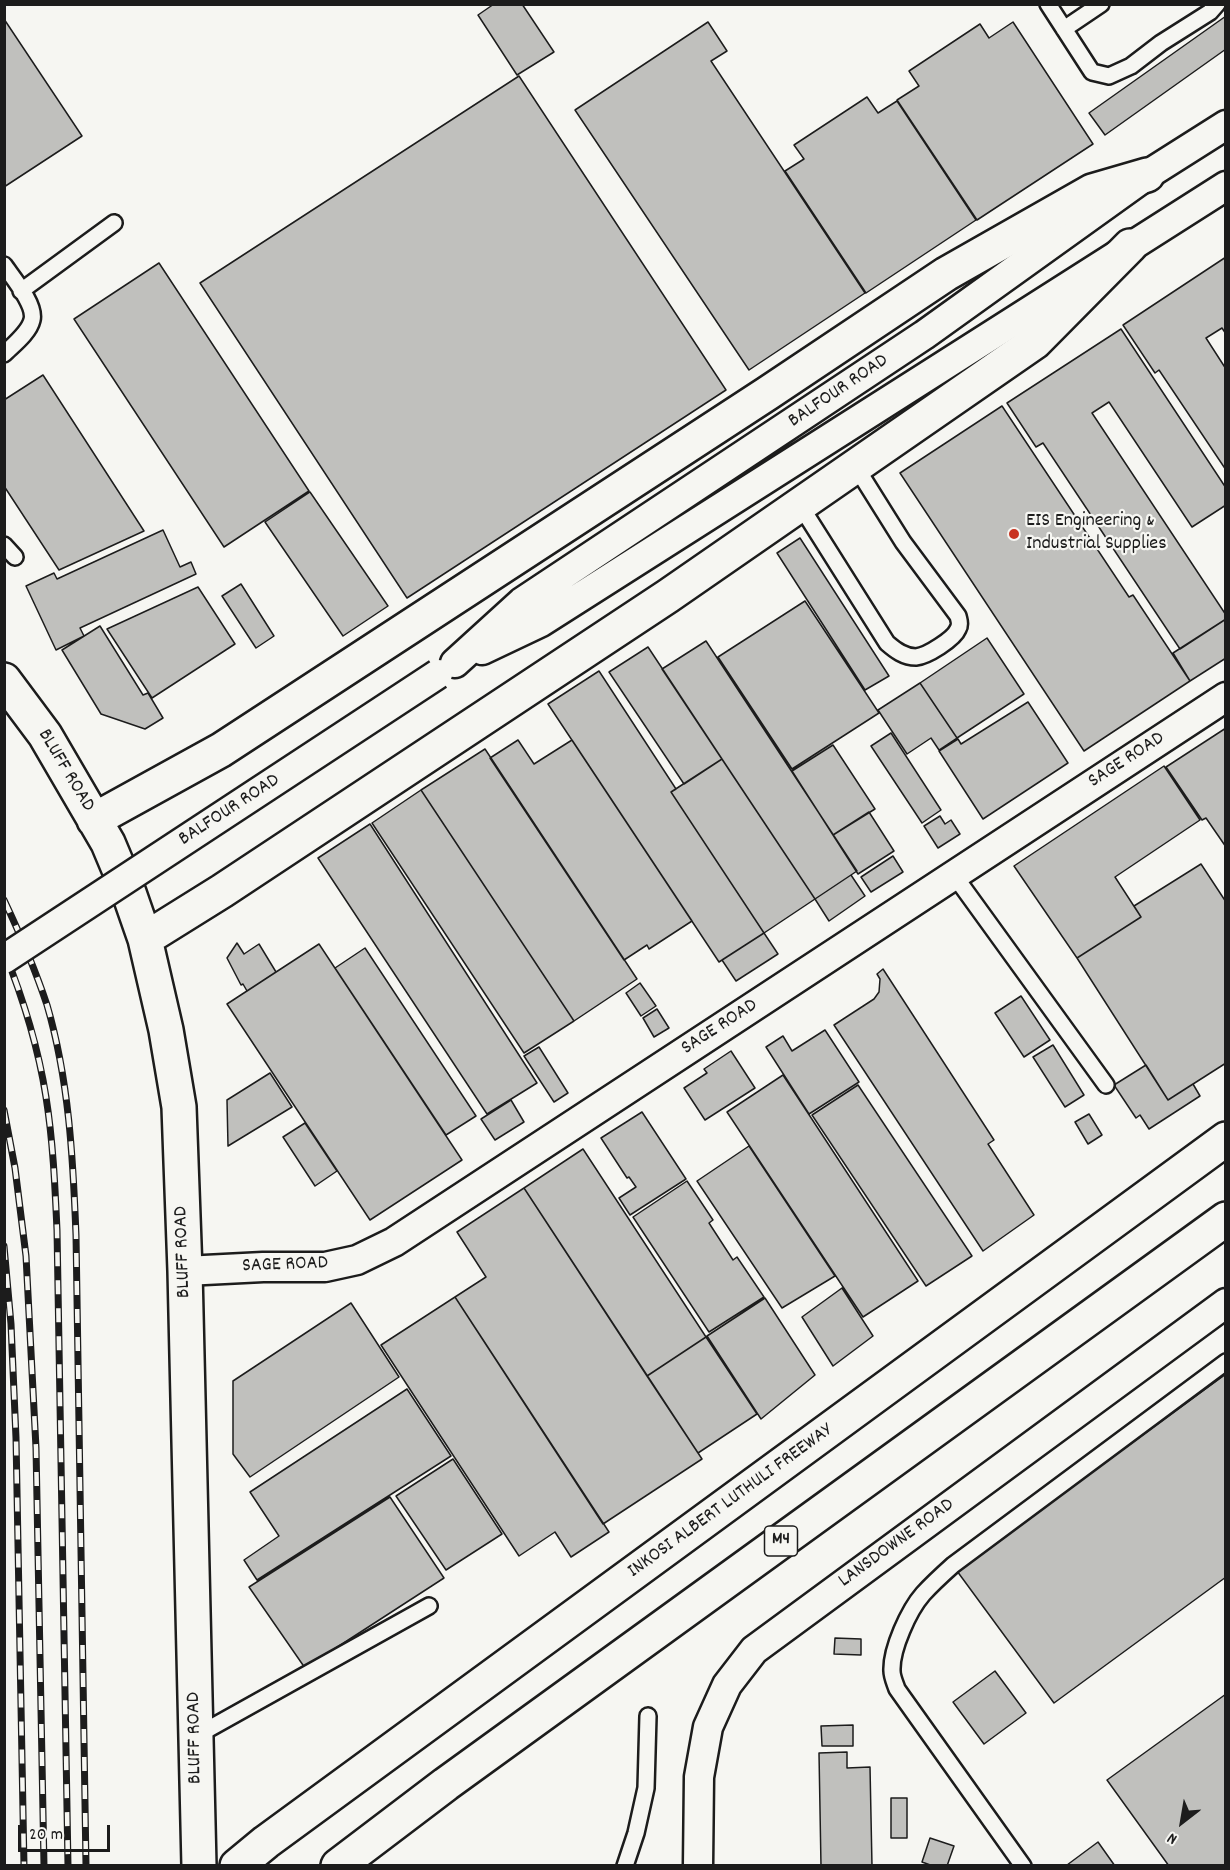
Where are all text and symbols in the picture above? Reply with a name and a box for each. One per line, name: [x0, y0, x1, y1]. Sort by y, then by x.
street label: BALFOUR ROAD: [784, 350, 894, 434]
place label: EIS Engineering & Industrial Supplies: [1026, 510, 1167, 557]
marker: EIS Engineering & Industrial Supplies: [1007, 527, 1021, 541]
street label: BLUFF ROAD: [31, 725, 99, 817]
street label: SAGE ROAD: [1084, 728, 1170, 794]
street label: BALFOUR ROAD: [175, 770, 285, 852]
street label: SAGE ROAD: [677, 995, 763, 1061]
street label: BLUFF ROAD: [170, 1206, 198, 1298]
street label: SAGE ROAD: [242, 1253, 328, 1279]
street label: INKOSI ALBERT LUTHULI FREEWAY: [624, 1420, 838, 1584]
street label: LANSDOWNE ROAD: [834, 1494, 960, 1594]
road number: M4: [764, 1526, 798, 1556]
street label: BLUFF ROAD: [183, 1692, 209, 1784]
north arrow: [1152, 1792, 1212, 1852]
scale bar: [21, 1813, 112, 1851]
text: 20 m: [29, 1823, 63, 1848]
text: N: [1163, 1826, 1182, 1850]

